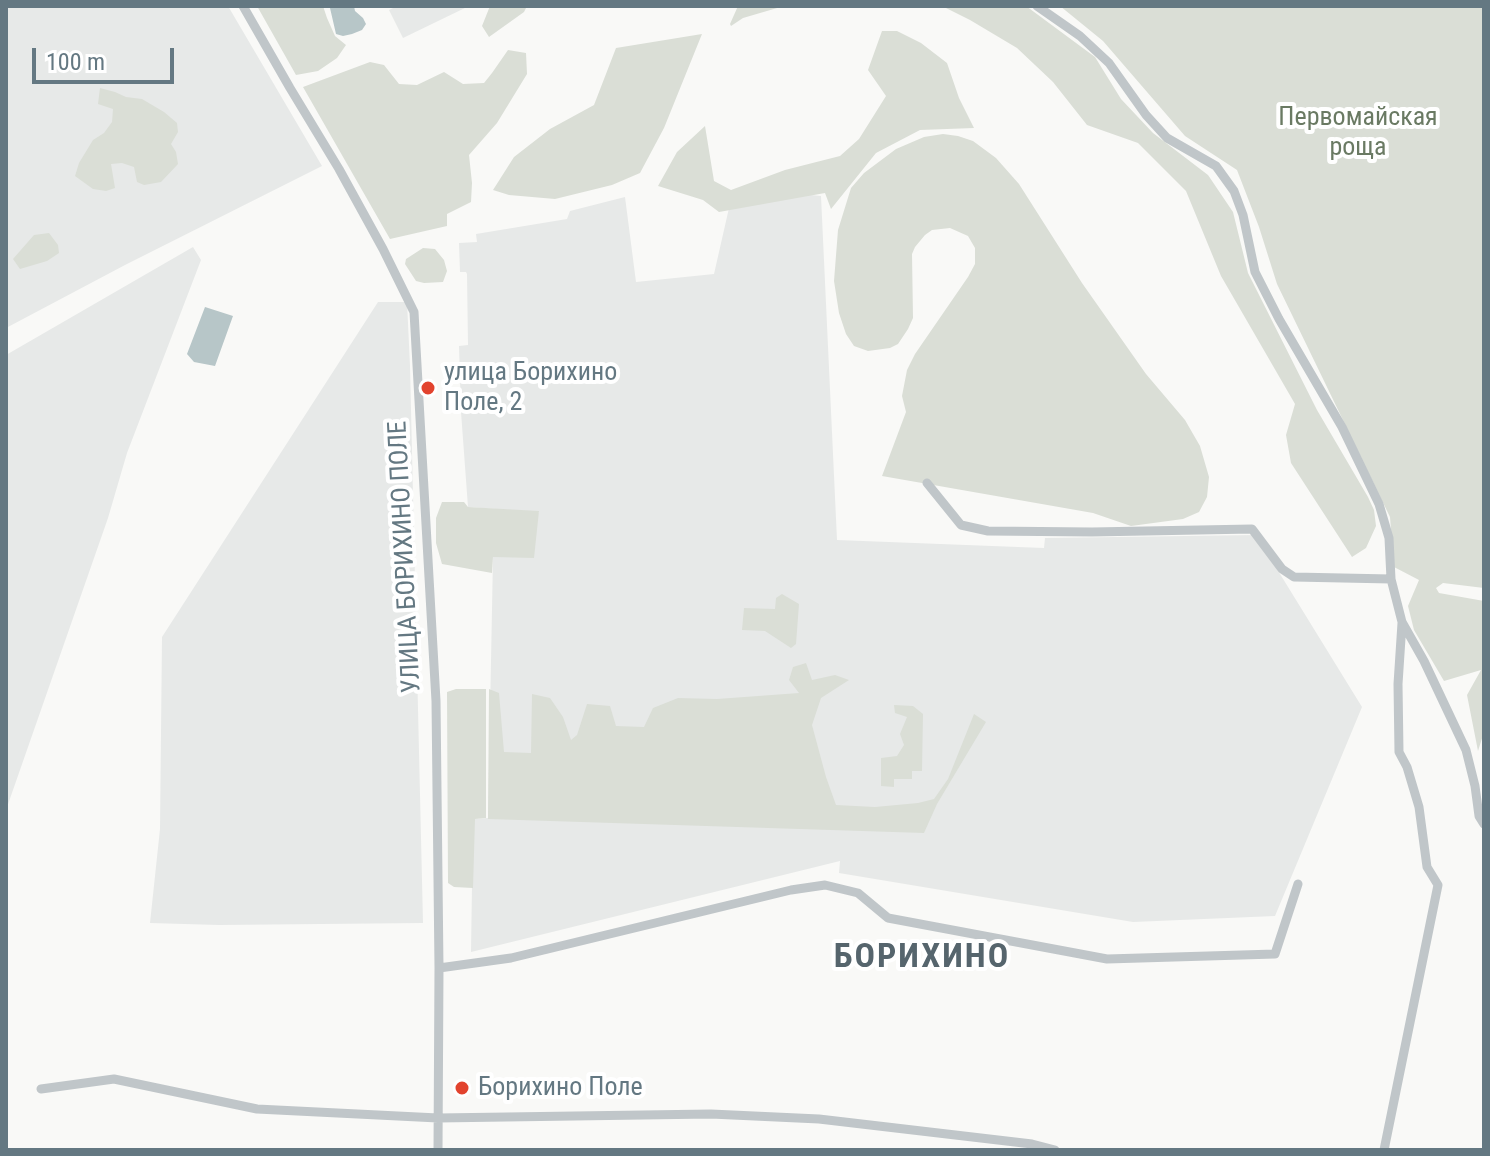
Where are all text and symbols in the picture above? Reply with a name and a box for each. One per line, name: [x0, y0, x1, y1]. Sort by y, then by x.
scale bar: [36, 32, 178, 82]
text: 100 m: [46, 48, 105, 76]
park label: Первомайская роща: [1278, 102, 1438, 164]
place label: улица Борихино Поле, 2: [444, 357, 617, 418]
marker: улица Борихино Поле, 2: [419, 379, 437, 397]
street label: УЛИЦА БОРИХИНО ПОЛЕ: [383, 420, 429, 694]
district label: БОРИХИНО: [834, 938, 1010, 978]
place label: Борихино Поле: [478, 1072, 643, 1104]
marker: Борихино Поле: [453, 1079, 471, 1097]

